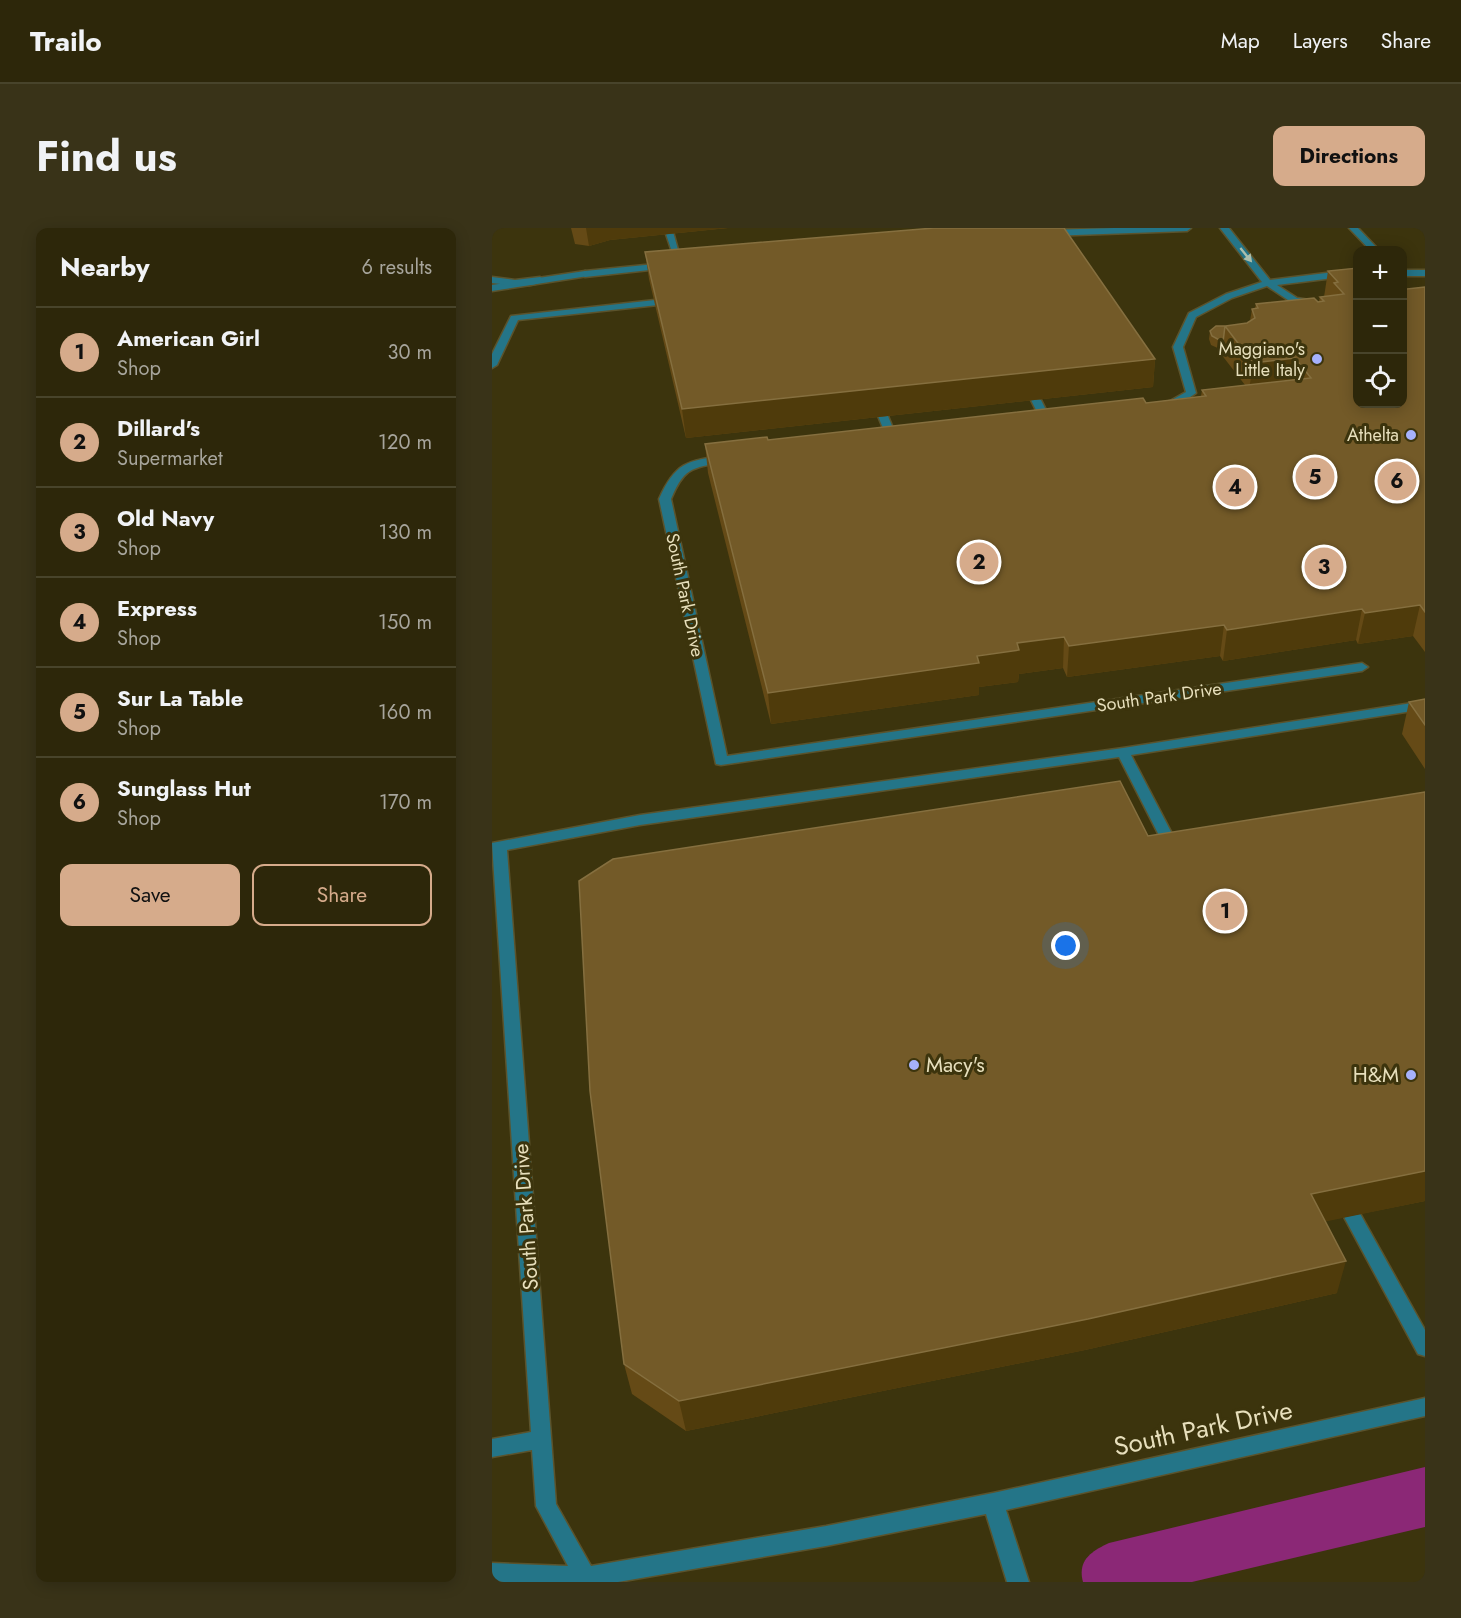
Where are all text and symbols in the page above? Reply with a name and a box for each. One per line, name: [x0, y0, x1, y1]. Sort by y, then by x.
text: Trailo: [30, 21, 102, 62]
text: Map: [1221, 26, 1260, 56]
text: Layers: [1293, 26, 1348, 56]
text: Share: [1381, 26, 1431, 56]
text: Find us: [36, 126, 177, 187]
button: Directions: [1273, 126, 1425, 186]
map controls: [1353, 246, 1407, 408]
button: +: [1353, 246, 1407, 300]
one-way arrow: [1240, 247, 1253, 263]
text: Nearby: [60, 248, 149, 286]
text: 6 results: [362, 253, 432, 282]
button: −: [1353, 300, 1407, 354]
text: American Girl: [117, 322, 260, 354]
place label: Maggiano's Little Italy: [1219, 336, 1305, 383]
text: 1: [74, 338, 85, 367]
text: 30 m: [387, 338, 432, 367]
marker: Maggiano's Little Italy: [1310, 352, 1324, 366]
text: Shop: [117, 354, 161, 383]
button: locate: [1353, 354, 1407, 408]
text: Dillard's: [117, 412, 200, 444]
place label: Athelta: [1347, 422, 1399, 448]
text: 2: [73, 428, 86, 457]
text: 120 m: [378, 428, 432, 457]
marker: Athelta: [1404, 428, 1418, 442]
text: Supermarket: [117, 444, 223, 473]
pin: 5: [1296, 454, 1334, 500]
pin: 6: [1378, 458, 1416, 504]
pin: 4: [1216, 464, 1254, 510]
text: Old Navy: [117, 502, 214, 534]
text: 3: [73, 518, 86, 547]
text: 130 m: [378, 518, 432, 547]
street label: South Park Drive: [659, 531, 711, 659]
text: Shop: [117, 534, 161, 563]
pin: 2: [960, 540, 998, 584]
pin: 3: [1304, 544, 1344, 590]
text: Express: [117, 592, 197, 624]
text: 4: [73, 608, 86, 637]
text: 150 m: [378, 608, 432, 637]
text: Shop: [117, 624, 161, 653]
street label: South Park Drive: [1095, 675, 1223, 719]
text: Sur La Table: [117, 682, 243, 714]
text: 5: [73, 698, 86, 727]
text: 160 m: [378, 698, 432, 727]
text: Shop: [117, 714, 161, 743]
text: Sunglass Hut: [117, 772, 251, 804]
text: 6: [73, 788, 86, 817]
text: 170 m: [379, 788, 432, 817]
text: Shop: [117, 804, 161, 833]
button: Save: [60, 864, 240, 926]
button: Share: [252, 864, 432, 926]
pin: 1: [1206, 888, 1244, 934]
your location: [1051, 931, 1080, 960]
place label: Macy's: [926, 1050, 985, 1080]
marker: Macy's: [907, 1058, 921, 1072]
place label: H&M: [1353, 1060, 1399, 1090]
marker: H&M: [1404, 1068, 1418, 1082]
street label: South Park Drive: [506, 1143, 546, 1291]
street label: South Park Drive: [1110, 1391, 1296, 1465]

